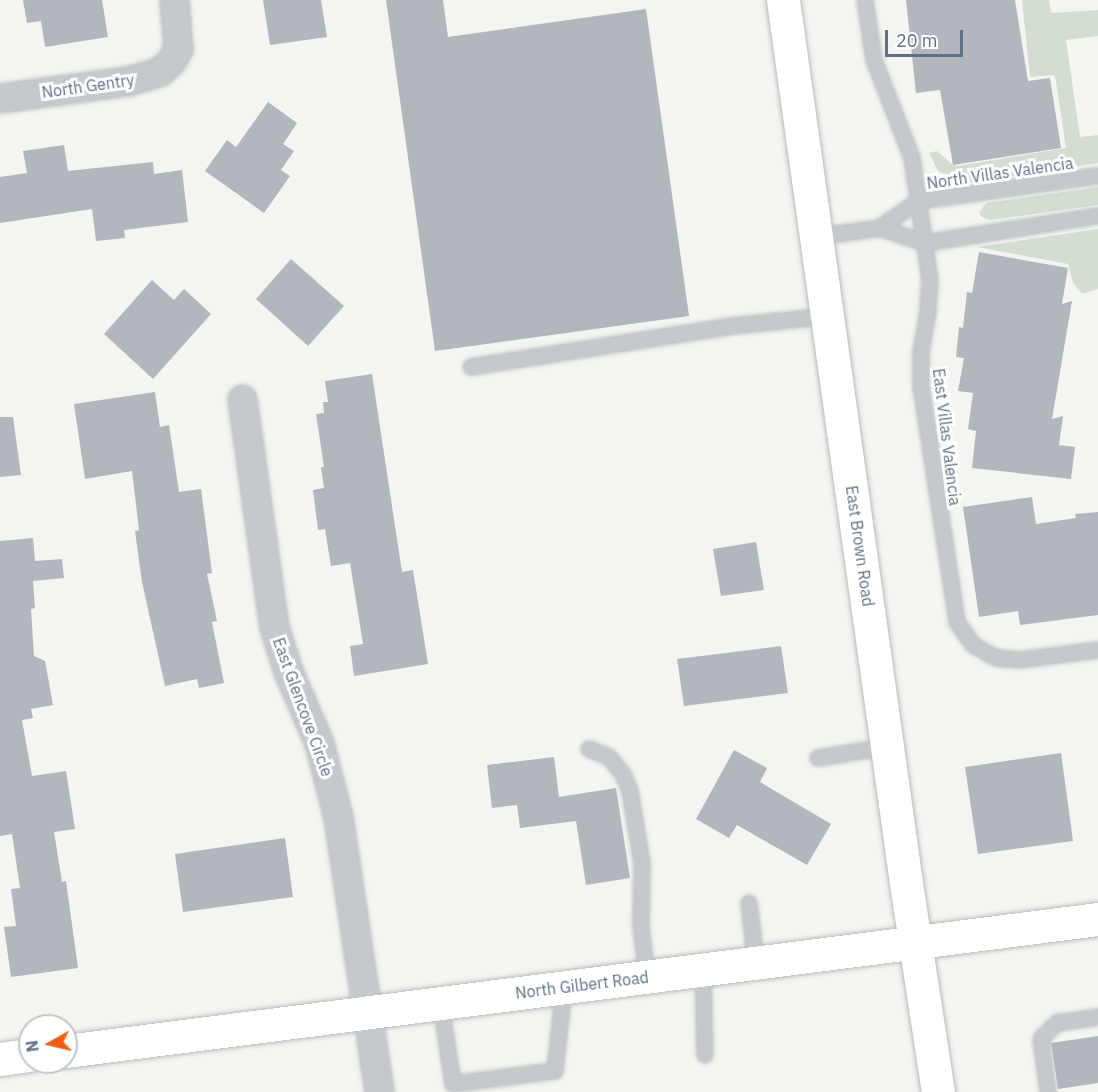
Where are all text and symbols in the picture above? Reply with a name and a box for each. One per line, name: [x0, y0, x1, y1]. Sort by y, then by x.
scale bar: [888, 18, 966, 56]
text: 20 m: [896, 29, 938, 52]
street label: North Gentry: [40, 70, 136, 102]
street label: North Villas Valencia: [925, 153, 1075, 193]
street label: East Villas Valencia: [929, 367, 965, 507]
street label: East Brown Road: [842, 484, 878, 608]
street label: East Glencove Circle: [269, 635, 337, 779]
street label: North Gilbert Road: [514, 967, 650, 1003]
north arrow: [18, 1014, 78, 1074]
text: N: [21, 1039, 43, 1053]

